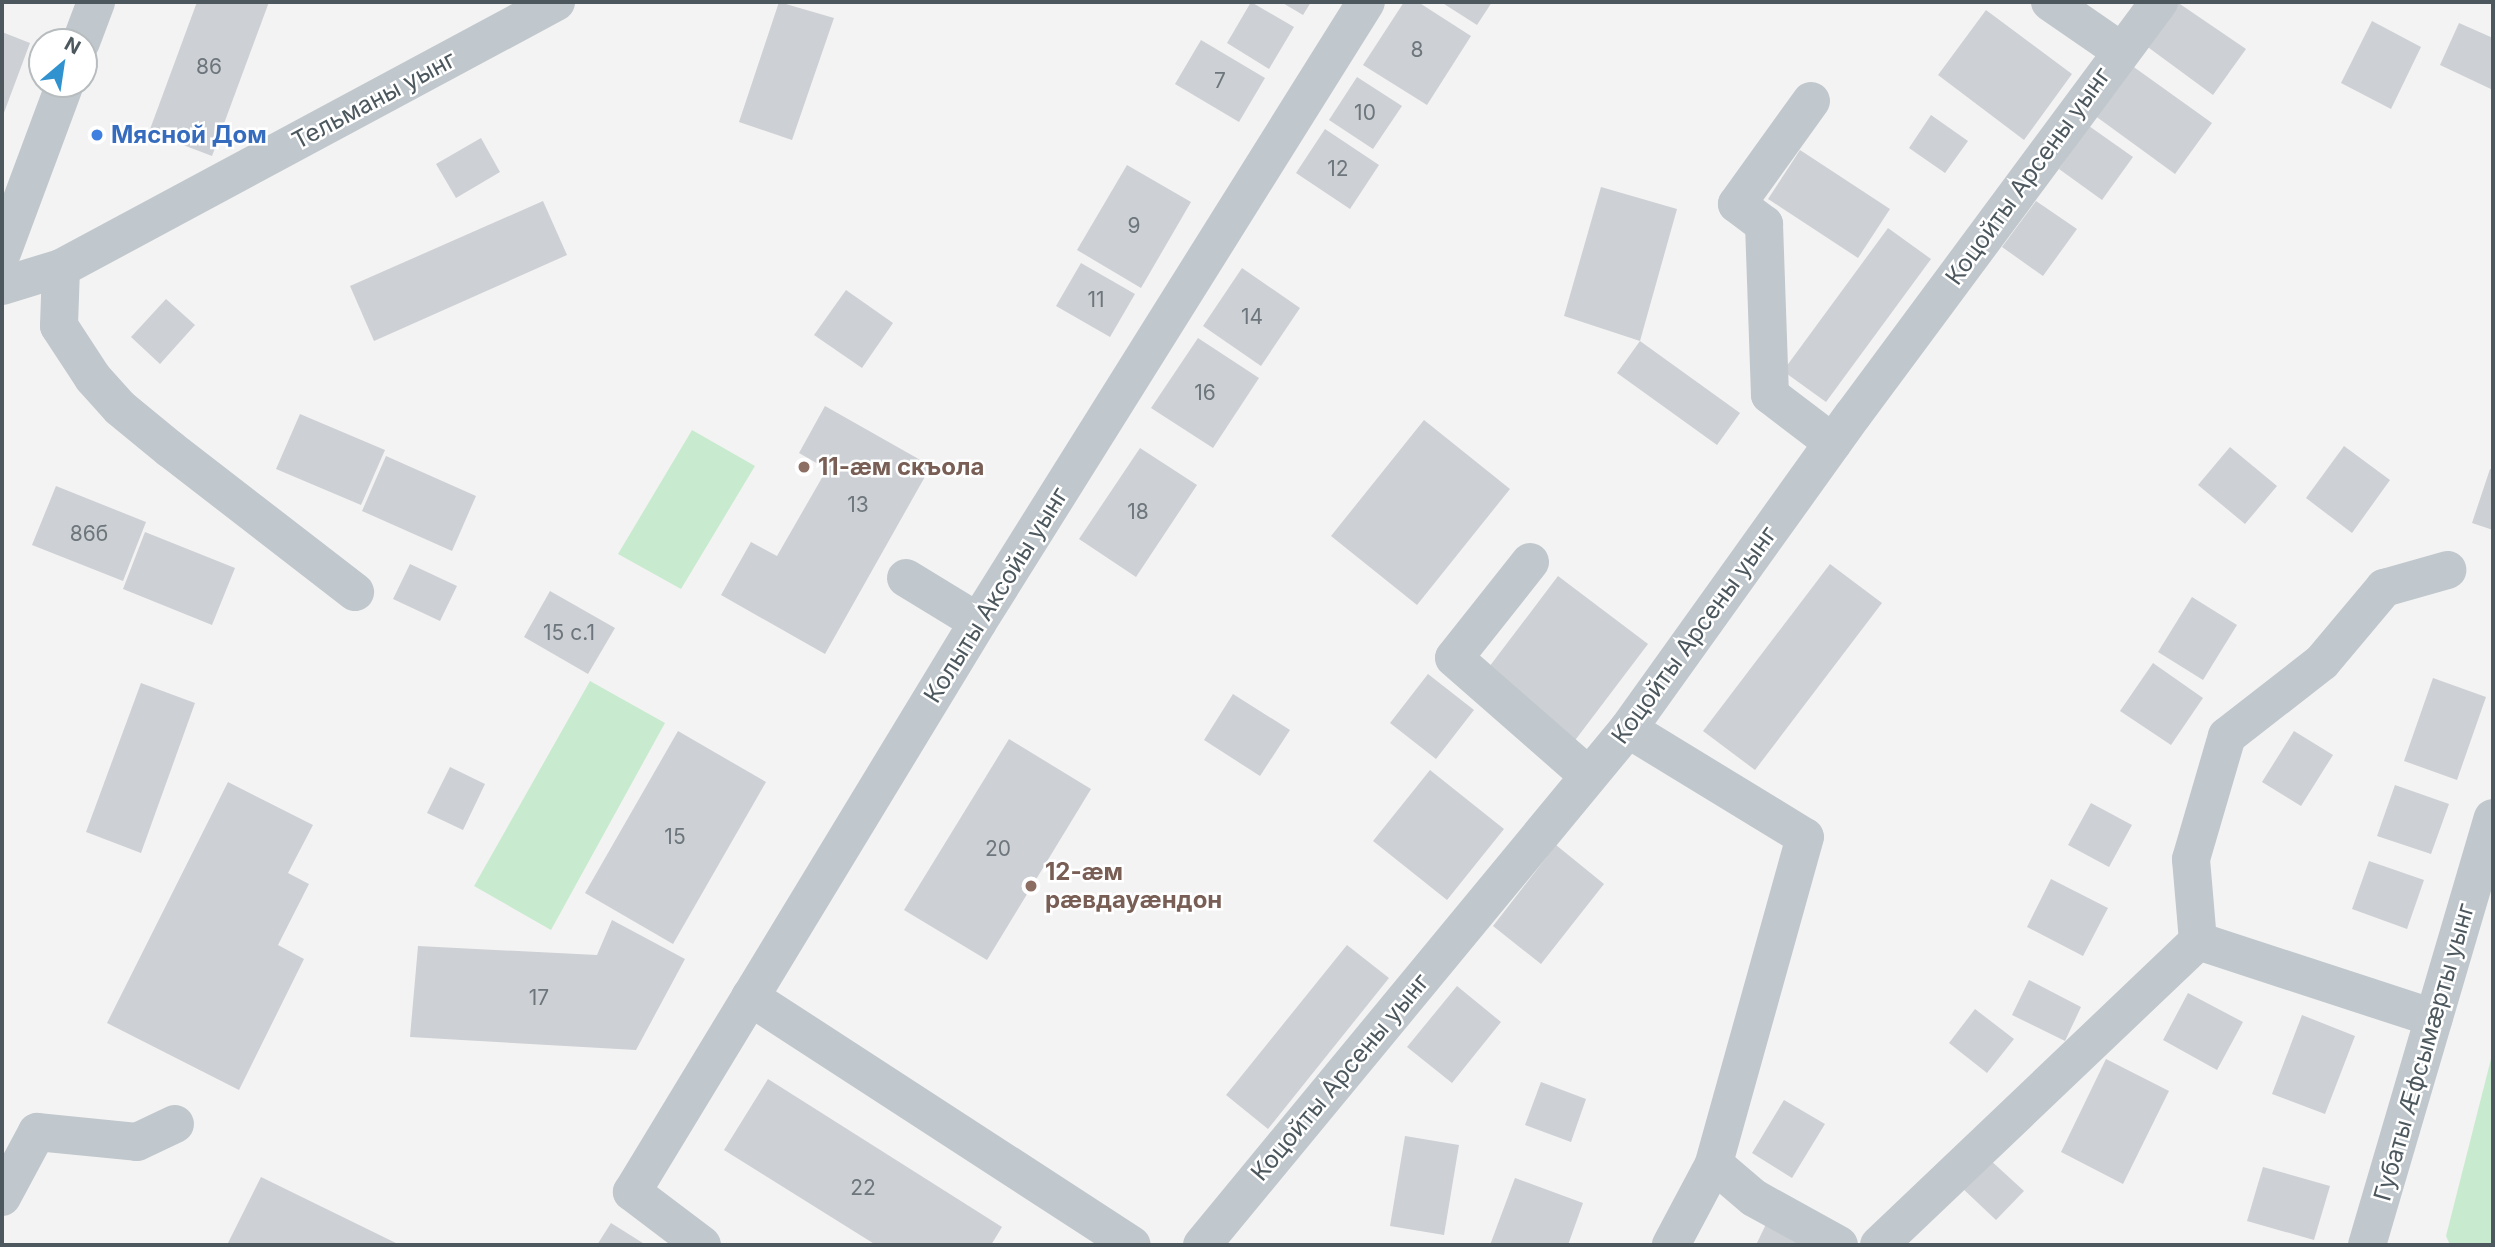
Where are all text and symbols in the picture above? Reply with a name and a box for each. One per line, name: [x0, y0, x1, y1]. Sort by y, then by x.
north arrow: [28, 28, 98, 98]
text: N: [61, 32, 84, 60]
house number: 8: [1411, 37, 1423, 63]
street label: Тельманы уынг: [287, 45, 461, 155]
house number: 86: [196, 54, 222, 80]
street label: Коцойты Арсены уынг: [1939, 62, 2117, 290]
house number: 7: [1214, 68, 1226, 94]
house number: 10: [1354, 100, 1376, 126]
place label: Мясной Дом: [111, 121, 267, 149]
marker: Мясной Дом: [89, 127, 105, 143]
house number: 12: [1327, 156, 1349, 182]
house number: 9: [1127, 213, 1141, 239]
house number: 11: [1087, 287, 1105, 313]
house number: 14: [1241, 304, 1263, 330]
house number: 16: [1194, 380, 1216, 406]
place label: 11-æм скъола: [818, 453, 984, 481]
marker: 11-æм скъола: [796, 459, 812, 475]
street label: Колыты Аксойы уынг: [918, 482, 1074, 708]
house number: 13: [847, 492, 869, 518]
house number: 18: [1127, 499, 1149, 525]
house number: 86б: [70, 521, 108, 547]
street label: Коцойты Арсены уынг: [1605, 521, 1783, 749]
house number: 15 с.1: [543, 620, 595, 646]
house number: 15: [664, 824, 686, 850]
house number: 20: [985, 836, 1011, 862]
place label: 12-æм рӕвдауӕндон: [1045, 858, 1222, 914]
marker: 12-æм рӕвдауӕндон: [1023, 878, 1039, 894]
street label: Губаты Æфсымæрты уынг: [2368, 900, 2480, 1204]
street label: Коцойты Арсены уынг: [1245, 967, 1435, 1187]
house number: 17: [529, 985, 549, 1011]
house number: 22: [850, 1175, 876, 1201]

